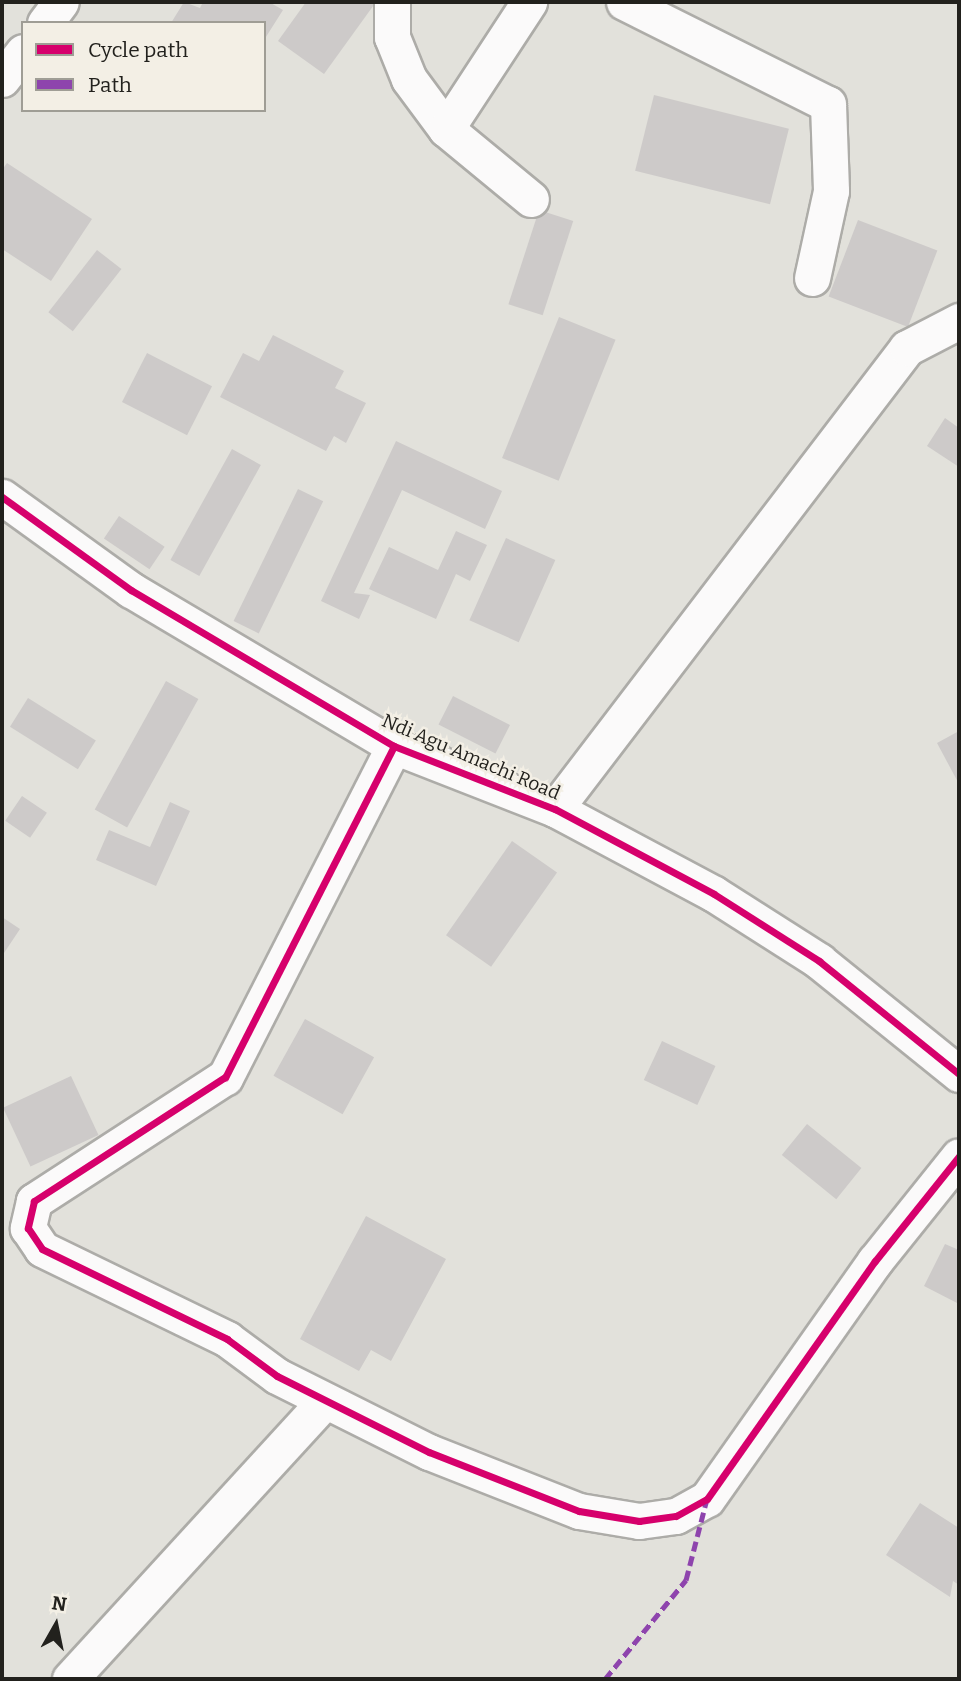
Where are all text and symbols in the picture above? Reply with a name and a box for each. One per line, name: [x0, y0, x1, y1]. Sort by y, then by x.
legend: [21, 21, 266, 112]
text: Cycle path: [88, 37, 188, 63]
text: Path: [88, 72, 132, 98]
street label: Ndi Agu Amachi Road: [378, 709, 564, 805]
north arrow: [21, 1590, 91, 1660]
text: N: [50, 1591, 68, 1616]

